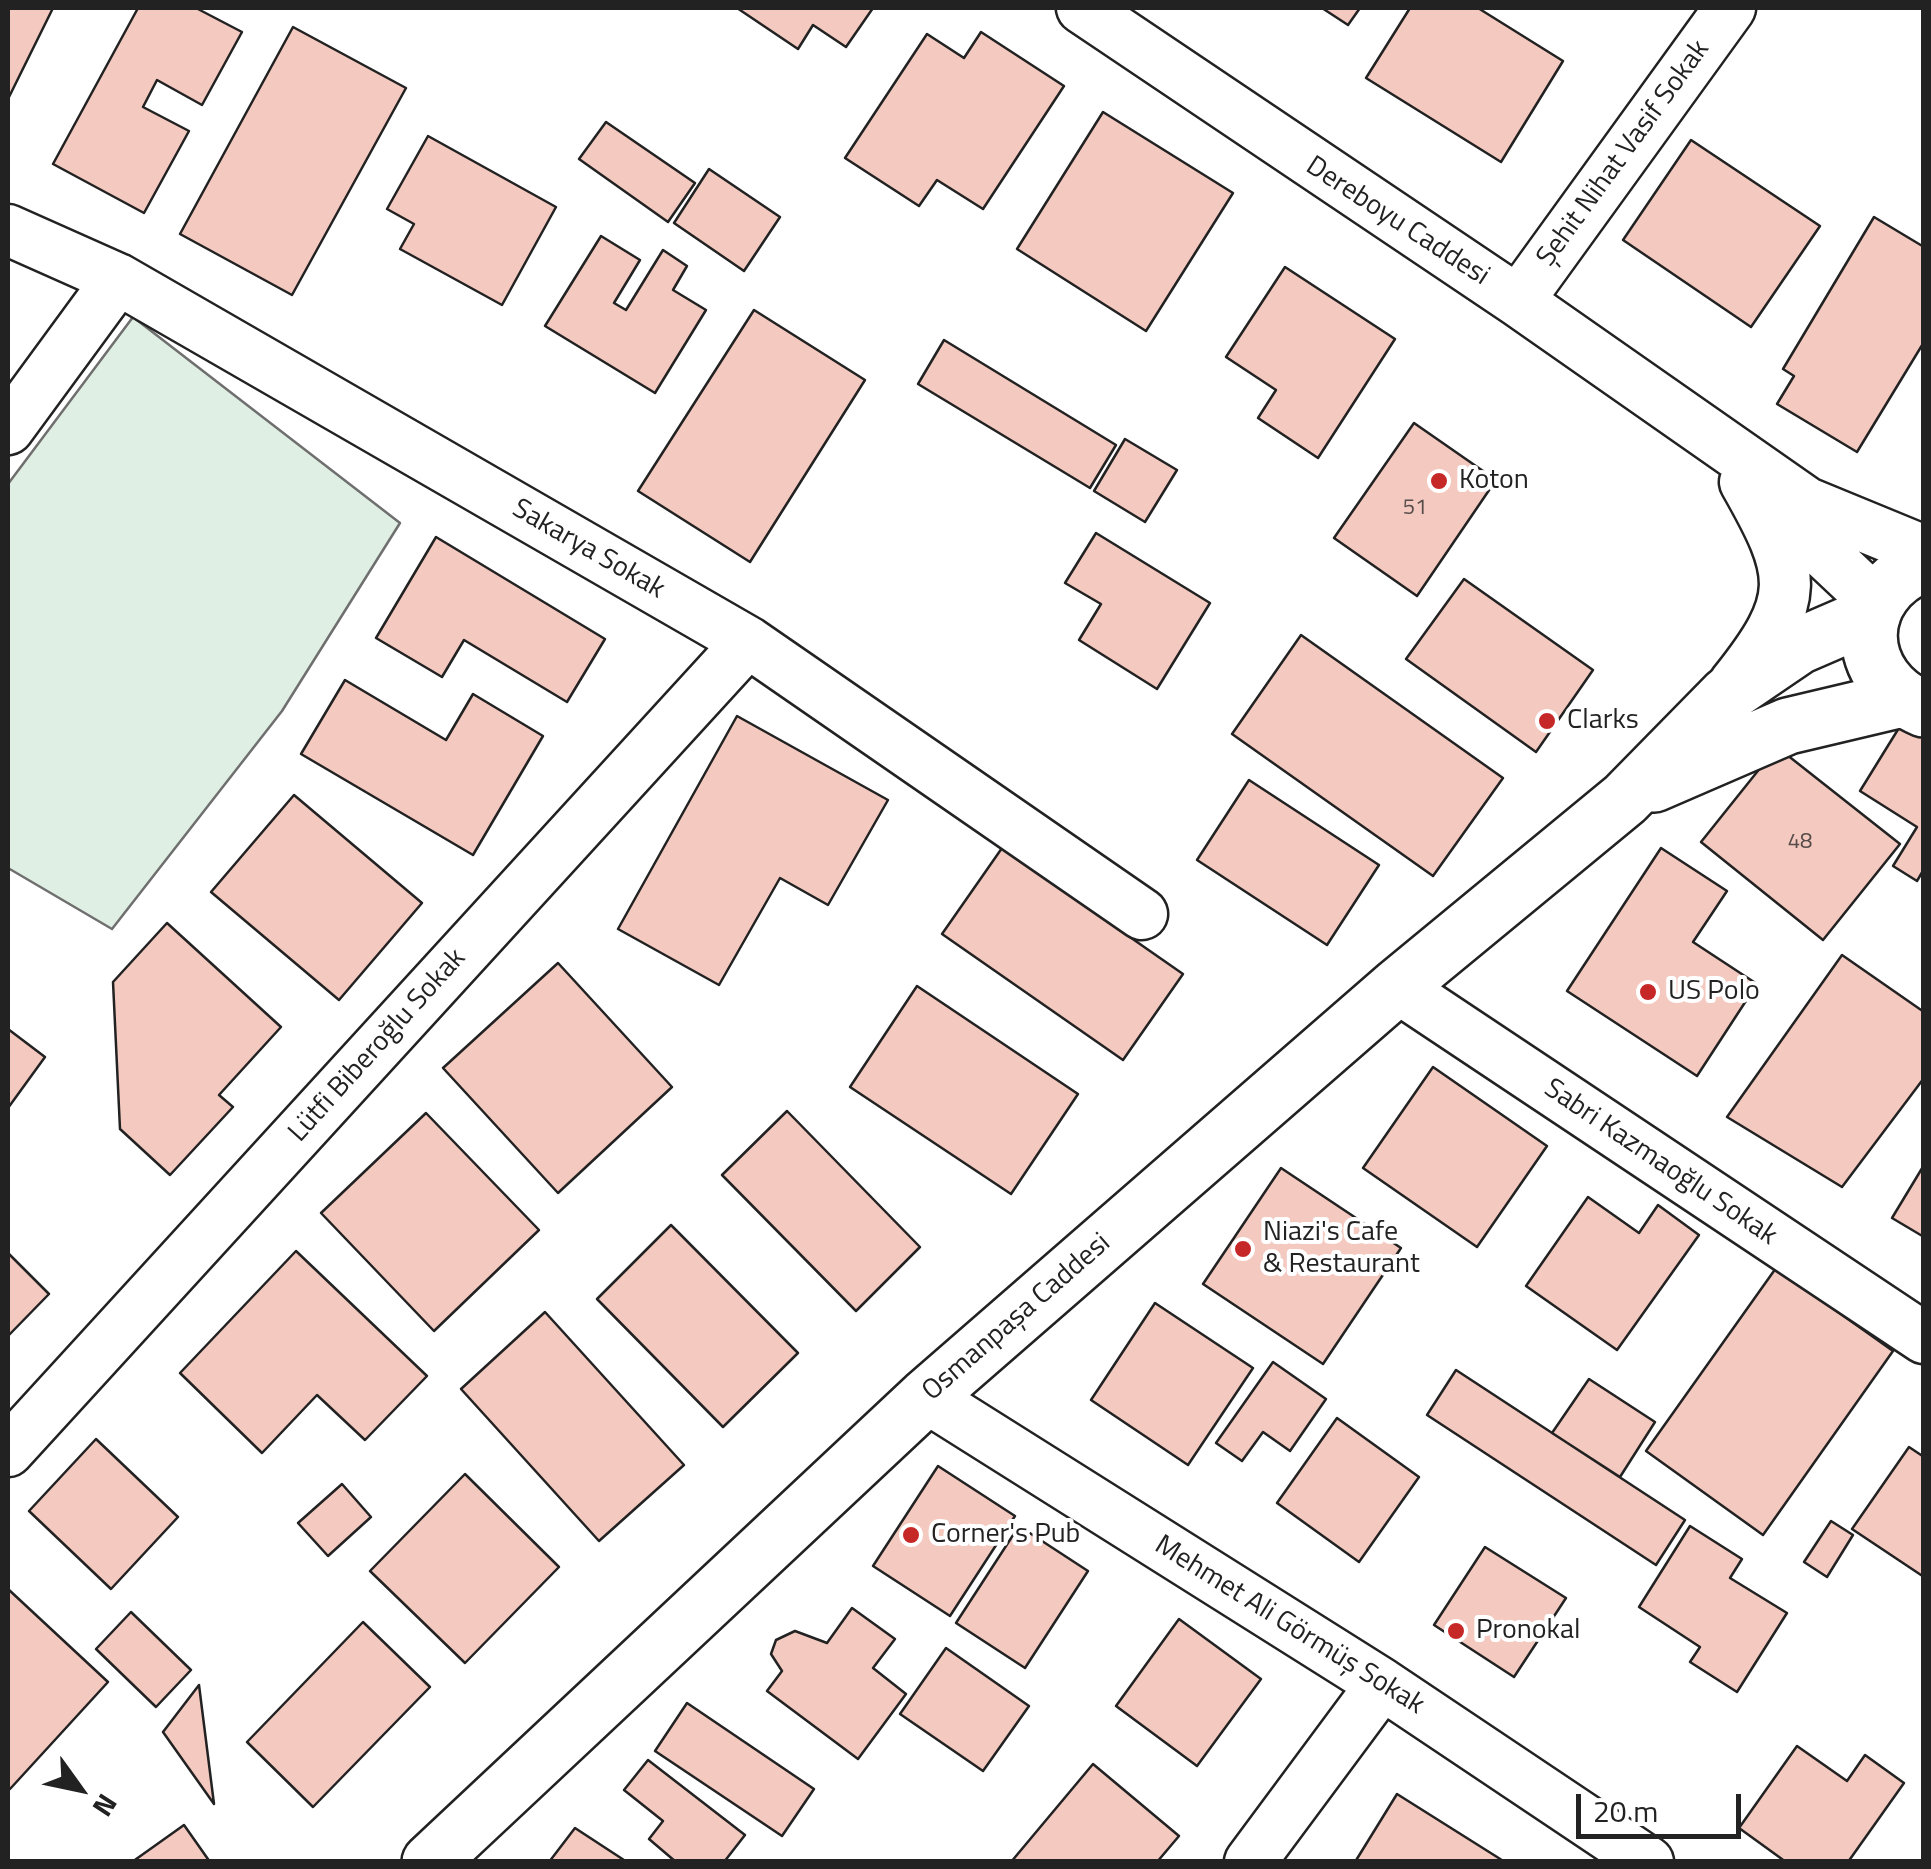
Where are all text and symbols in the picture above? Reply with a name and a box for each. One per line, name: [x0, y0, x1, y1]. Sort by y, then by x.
street label: Şehit Nihat Vasif Sokak: [1531, 34, 1717, 274]
street label: Dereboyu Caddesi: [1299, 150, 1495, 294]
place label: Koton: [1459, 464, 1529, 498]
marker: Koton: [1428, 470, 1450, 492]
street label: Sakarya Sokak: [506, 493, 670, 607]
house number: 51: [1403, 496, 1427, 522]
place label: Clarks: [1567, 704, 1639, 738]
marker: Clarks: [1536, 710, 1558, 732]
house number: 48: [1788, 830, 1812, 856]
street label: Lütfi Biberoğlu Sokak: [282, 942, 474, 1150]
place label: US Polo: [1668, 975, 1760, 1009]
marker: US Polo: [1637, 981, 1659, 1003]
street label: Sabri Kazmaoğlu Sokak: [1537, 1073, 1783, 1253]
place label: Niazi's Cafe & Restaurant: [1263, 1216, 1420, 1282]
street label: Osmanpaşa Caddesi: [916, 1227, 1118, 1409]
marker: Niazi's Cafe & Restaurant: [1232, 1238, 1254, 1260]
place label: Corner's Pub: [931, 1518, 1080, 1552]
marker: Corner's Pub: [900, 1524, 922, 1546]
street label: Mehmet Ali Görmüş Sokak: [1148, 1529, 1430, 1723]
place label: Pronokal: [1476, 1614, 1580, 1648]
marker: Pronokal: [1445, 1620, 1467, 1642]
north arrow: [30, 1739, 130, 1839]
scale bar: [1581, 1774, 1746, 1836]
text: N: [82, 1786, 129, 1825]
text: 20 m: [1593, 1788, 1658, 1834]

